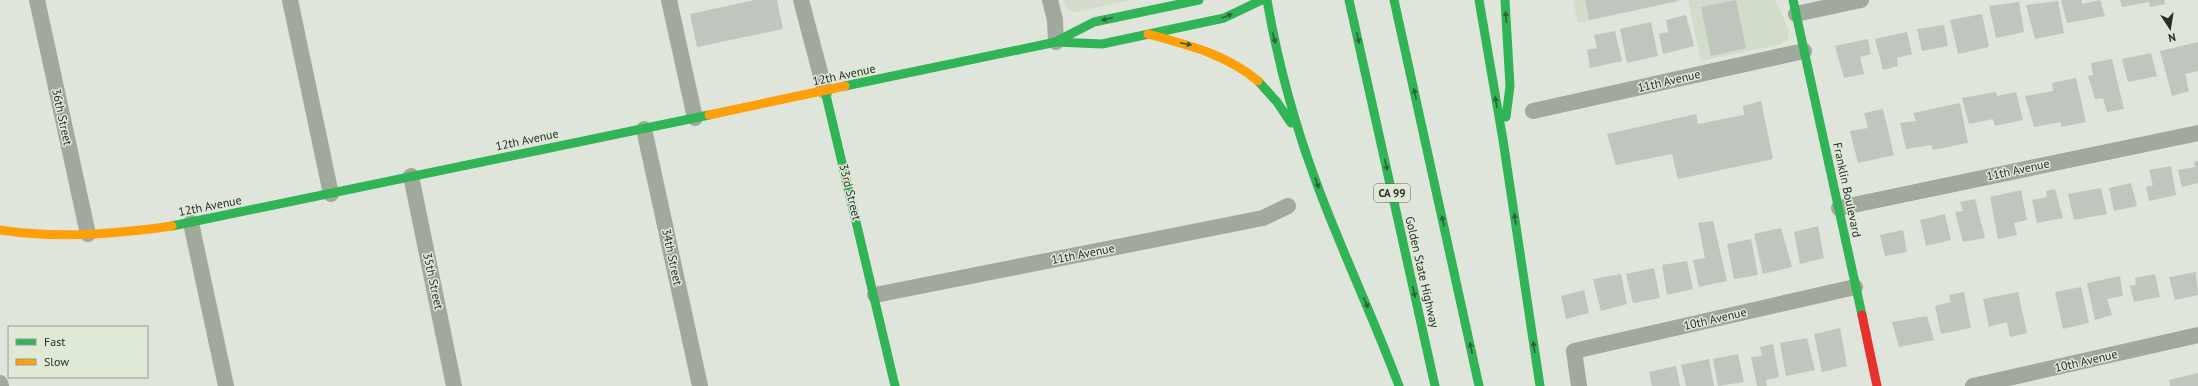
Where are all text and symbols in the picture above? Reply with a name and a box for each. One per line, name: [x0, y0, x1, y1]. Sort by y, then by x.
north arrow: [2150, 8, 2190, 48]
one-way arrow: [1503, 11, 1510, 23]
one-way arrow: [1222, 13, 1233, 19]
one-way arrow: [1101, 17, 1113, 23]
text: N: [2167, 30, 2177, 45]
one-way arrow: [1355, 32, 1361, 44]
one-way arrow: [1271, 33, 1277, 45]
one-way arrow: [1180, 41, 1192, 47]
street label: 12th Avenue: [811, 61, 877, 89]
street label: 11th Avenue: [1636, 66, 1702, 95]
street label: 36th Street: [49, 87, 76, 147]
one-way arrow: [1411, 88, 1417, 100]
one-way arrow: [1493, 96, 1499, 108]
street label: 12th Avenue: [494, 126, 560, 154]
street label: Franklin Boulevard: [1830, 141, 1865, 239]
street label: 11th Avenue: [1985, 156, 2051, 184]
one-way arrow: [1384, 159, 1390, 171]
street label: 33rd Street: [836, 162, 865, 222]
one-way arrow: [1314, 177, 1320, 189]
road number: CA 99: [1374, 184, 1410, 202]
street label: 12th Avenue: [177, 192, 243, 219]
one-way arrow: [1512, 213, 1518, 225]
street label: Golden State Highway: [1402, 215, 1443, 329]
one-way arrow: [1439, 215, 1445, 227]
street label: 34th Street: [659, 227, 686, 287]
street label: 11th Avenue: [1050, 240, 1116, 267]
street label: 35th Street: [420, 251, 447, 311]
one-way arrow: [1412, 286, 1418, 298]
one-way arrow: [1363, 297, 1369, 308]
street label: 10th Avenue: [1682, 304, 1748, 333]
legend: [8, 326, 148, 378]
text: Fast: [44, 334, 65, 349]
one-way arrow: [1531, 341, 1537, 354]
one-way arrow: [1467, 342, 1473, 354]
street label: 10th Avenue: [2053, 346, 2119, 375]
text: Slow: [44, 354, 69, 369]

